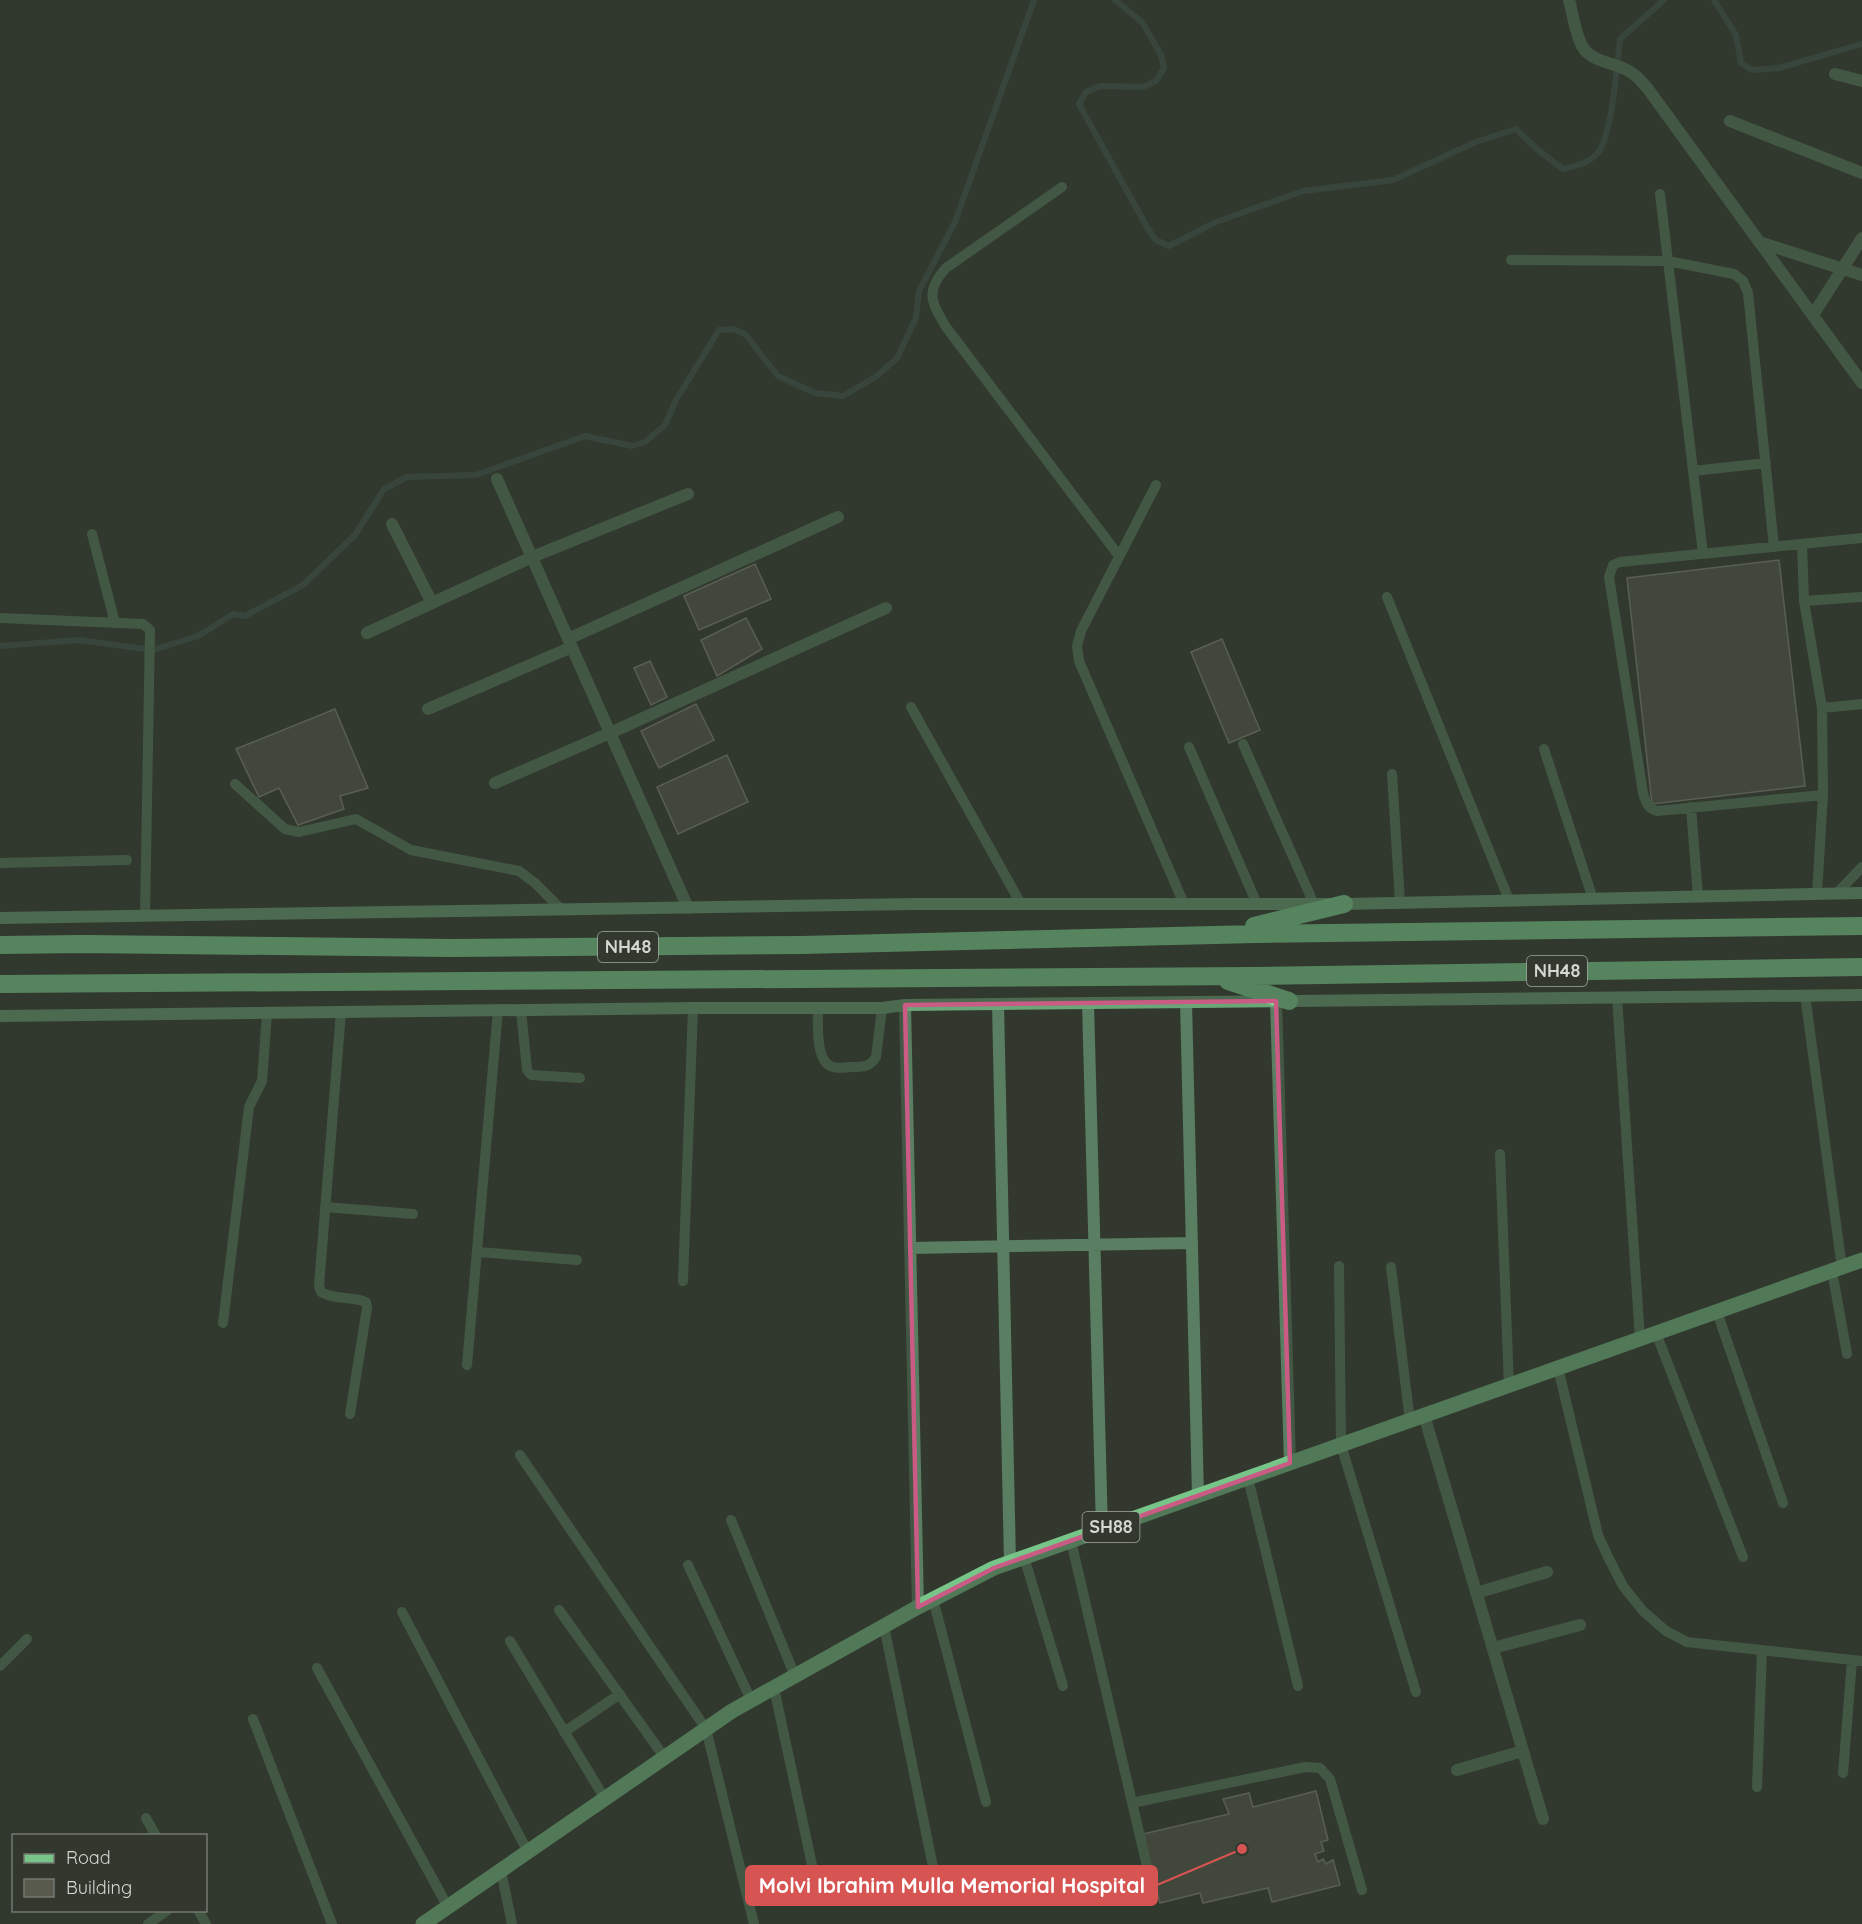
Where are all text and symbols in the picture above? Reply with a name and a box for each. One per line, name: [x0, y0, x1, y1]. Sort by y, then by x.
road number: NH48: [598, 932, 658, 962]
road number: NH48: [1527, 956, 1587, 986]
road number: SH88: [1082, 1512, 1140, 1542]
legend: [12, 1834, 207, 1912]
text: Road: [66, 1846, 111, 1869]
callout: Molvi Ibrahim Mulla Memorial Hospital: [746, 1866, 1157, 1905]
text: Molvi Ibrahim Mulla Memorial Hospital: [759, 1872, 1145, 1898]
text: Building: [66, 1876, 132, 1899]

